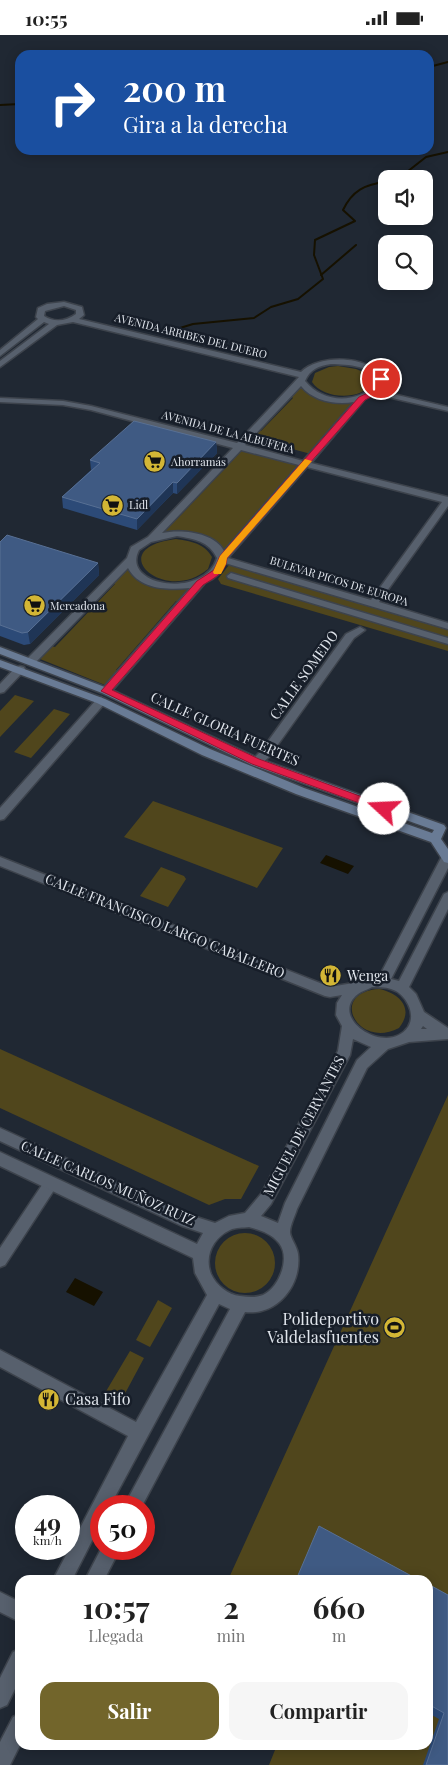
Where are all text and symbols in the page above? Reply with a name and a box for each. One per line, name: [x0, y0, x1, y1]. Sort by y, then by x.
text: 10:55: [25, 5, 67, 31]
text: 200 m: [123, 64, 226, 111]
icon: right: [40, 70, 105, 135]
text: Gira a la derecha: [123, 109, 288, 139]
map controls: [378, 170, 433, 290]
button: sound: [378, 170, 433, 225]
button: search: [378, 235, 433, 290]
street label: AVENIDA ARRIBES DEL DUERO: [112, 309, 269, 362]
pin: [360, 358, 402, 400]
icon: arrive: [367, 365, 395, 393]
street label: AVENIDA DE LA ALBUFERA: [159, 406, 296, 456]
supermarket icon: Ahorramás: [143, 450, 167, 474]
place label: Ahorramás: [170, 454, 226, 469]
supermarket icon: Lidl: [101, 493, 125, 517]
place label: Lidl: [129, 497, 148, 512]
street label: BULEVAR PICOS DE EUROPA: [268, 552, 410, 609]
supermarket icon: Mercadona: [22, 594, 46, 618]
place label: Mercadona: [50, 598, 105, 613]
street label: CALLE SOMEDO: [265, 626, 342, 723]
street label: CALLE GLORIA FUERTES: [148, 687, 303, 770]
position arrow: [357, 782, 409, 834]
street label: CALLE FRANCISCO LARGO CABALLERO: [43, 869, 288, 982]
restaurant icon: Wenga: [319, 964, 343, 988]
place label: Wenga: [346, 966, 388, 985]
street label: MIGUEL DE CERVANTES: [258, 1052, 349, 1199]
street label: CALLE CARLOS MUÑOZ RUIZ: [18, 1135, 198, 1230]
place label: Polideportivo Valdelasfuentes: [266, 1308, 379, 1347]
sports icon: Polideportivo Valdelasfuentes: [383, 1316, 407, 1340]
restaurant icon: Casa Fifo: [37, 1387, 61, 1411]
place label: Casa Fifo: [65, 1388, 131, 1409]
speed limit sign: 50: [90, 1495, 155, 1560]
text: 49: [34, 1505, 61, 1538]
text: km/h: [33, 1532, 62, 1548]
text: 10:57: [82, 1587, 149, 1627]
text: 2: [223, 1587, 239, 1627]
text: 660: [313, 1587, 366, 1627]
text: Llegada: [88, 1625, 144, 1646]
text: min: [217, 1625, 245, 1646]
text: m: [332, 1625, 346, 1646]
button: Salir: [40, 1682, 219, 1740]
button: Compartir: [229, 1682, 408, 1740]

